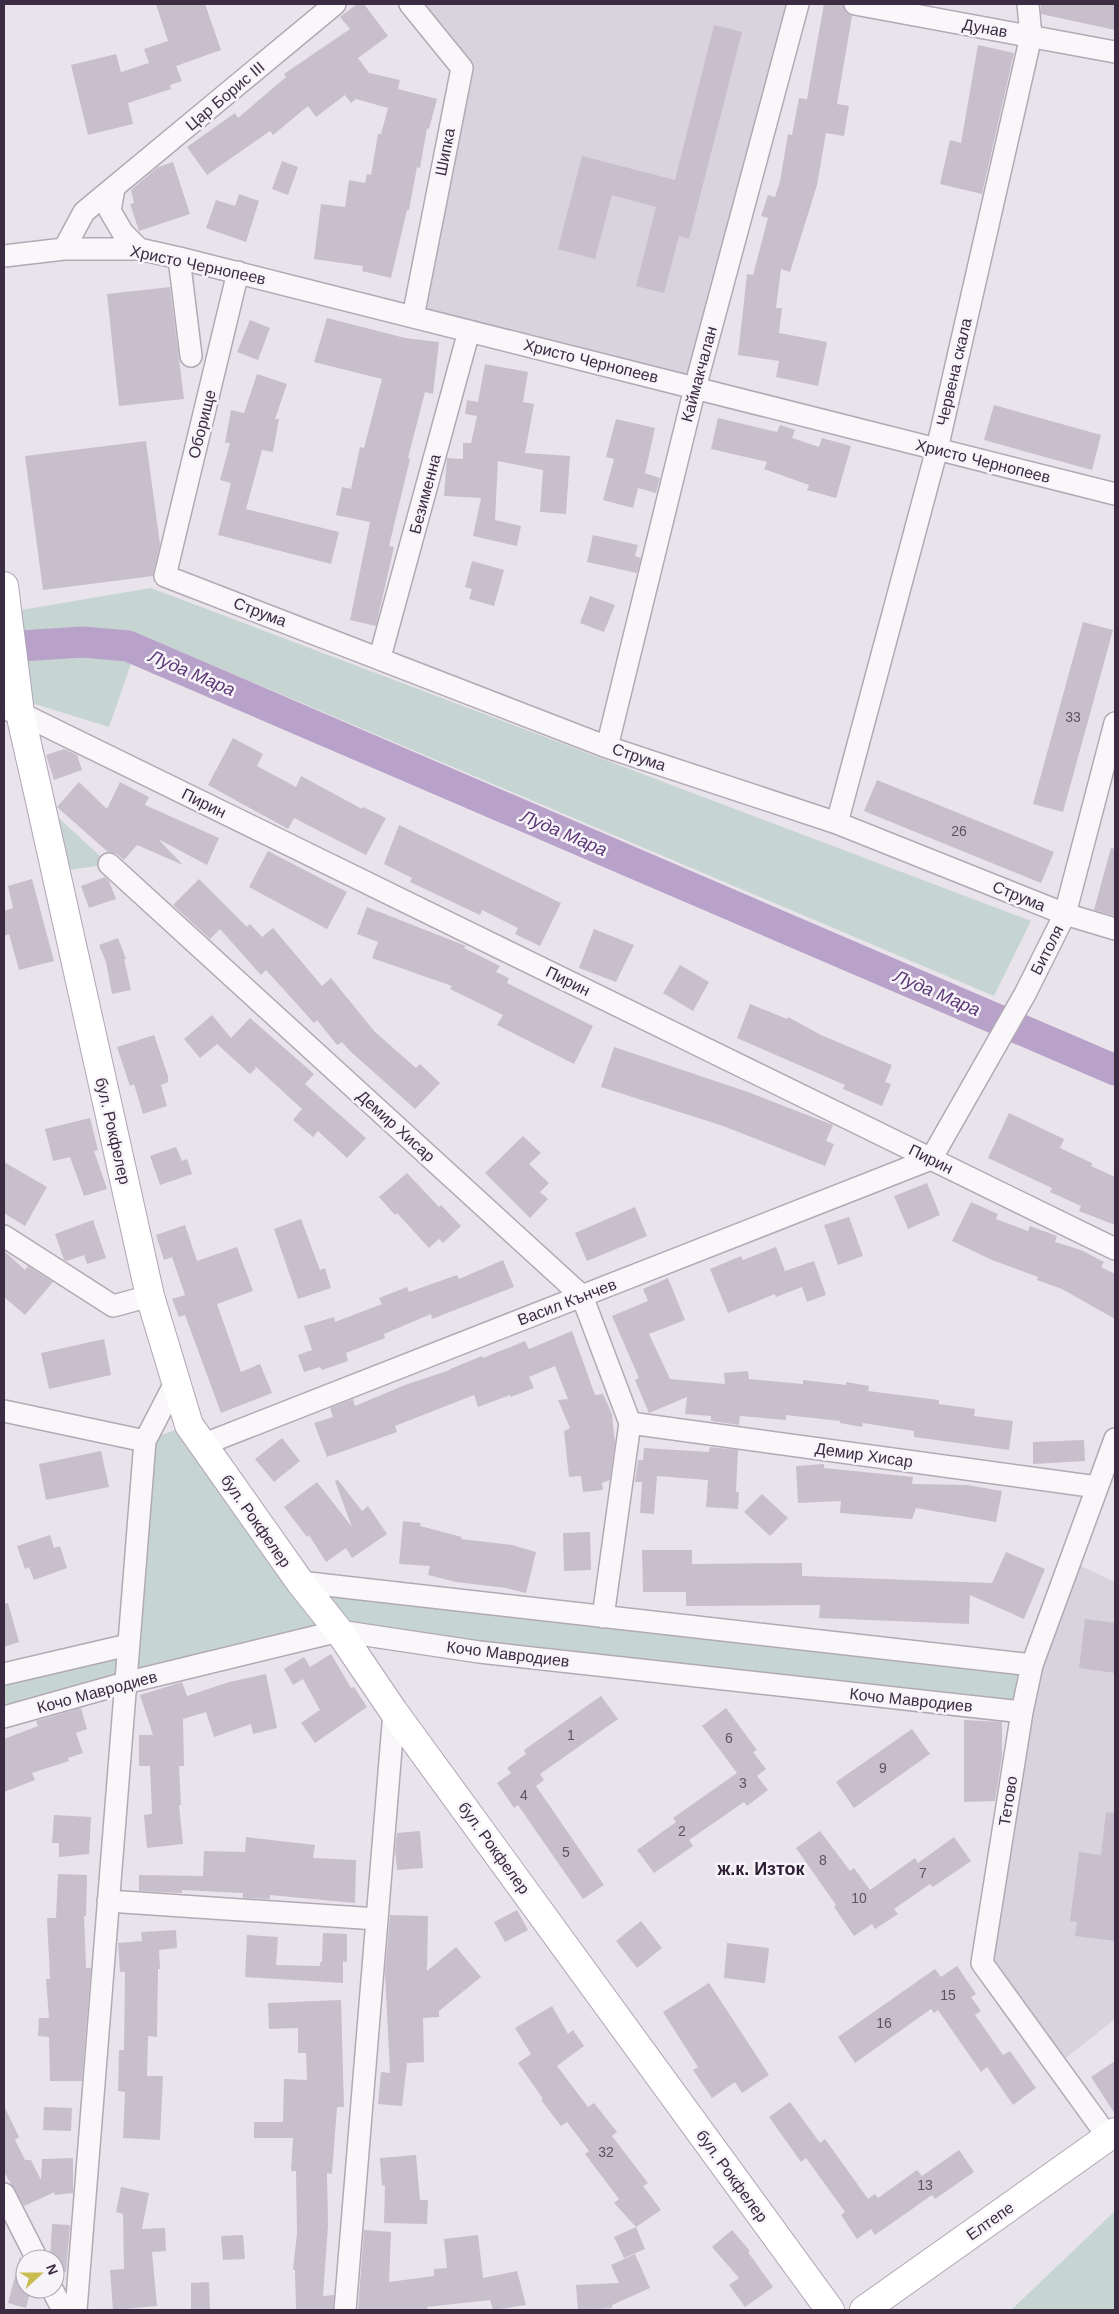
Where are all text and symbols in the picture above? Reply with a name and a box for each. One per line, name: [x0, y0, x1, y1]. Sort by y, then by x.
street label: Дунав: [961, 16, 1009, 40]
street label: Цар Борис III: [182, 58, 268, 134]
street label: Шипка: [432, 126, 458, 177]
street label: Христо Чернопеев: [129, 242, 267, 288]
street label: Червена скала: [933, 316, 975, 428]
street label: Каймакчалан: [678, 324, 720, 424]
street label: Христо Чернопеев: [522, 336, 660, 386]
street label: Оборище: [185, 388, 219, 460]
street label: Христо Чернопеев: [914, 436, 1052, 486]
street label: Безименна: [406, 452, 444, 536]
street label: Струма: [231, 594, 289, 630]
water label: Луда Мара: [145, 646, 238, 700]
house number: 33: [1065, 709, 1081, 725]
street label: Струма: [610, 740, 668, 774]
street label: Пирин: [179, 785, 229, 821]
water label: Луда Мара: [517, 806, 610, 860]
house number: 26: [951, 823, 967, 839]
street label: Струма: [990, 878, 1048, 914]
street label: Битоля: [1027, 922, 1067, 978]
street label: Пирин: [543, 963, 593, 999]
water label: Луда Мара: [890, 966, 983, 1020]
street label: бул. Рокфелер: [92, 1076, 134, 1186]
street label: Демир Хисар: [354, 1087, 438, 1165]
street label: Пирин: [906, 1141, 956, 1177]
street label: Васил Кънчев: [515, 1275, 619, 1329]
street label: Демир Хисар: [814, 1440, 914, 1470]
street label: бул. Рокфелер: [218, 1471, 294, 1571]
street label: Кочо Мавродиев: [446, 1638, 570, 1670]
street label: Кочо Мавродиев: [35, 1668, 159, 1716]
street label: Кочо Мавродиев: [849, 1685, 973, 1715]
house number: 1: [567, 1727, 575, 1743]
house number: 6: [725, 1730, 733, 1746]
house number: 9: [879, 1760, 887, 1776]
house number: 3: [739, 1775, 747, 1791]
street label: Тетово: [996, 1775, 1020, 1827]
house number: 4: [520, 1787, 528, 1803]
street label: бул. Рокфелер: [455, 1799, 533, 1897]
house number: 2: [678, 1823, 686, 1839]
house number: 5: [562, 1844, 570, 1860]
house number: 8: [819, 1852, 827, 1868]
district label: ж.к. Изток: [716, 1859, 806, 1879]
house number: 7: [919, 1865, 927, 1881]
house number: 10: [851, 1890, 867, 1906]
house number: 15: [940, 1987, 956, 2003]
house number: 16: [876, 2015, 892, 2031]
street label: бул. Рокфелер: [693, 2127, 771, 2225]
house number: 32: [598, 2144, 614, 2160]
house number: 13: [917, 2177, 933, 2193]
street label: Елтепе: [963, 2199, 1017, 2243]
north arrow: [15, 2249, 65, 2299]
text: N: [43, 2262, 61, 2277]

